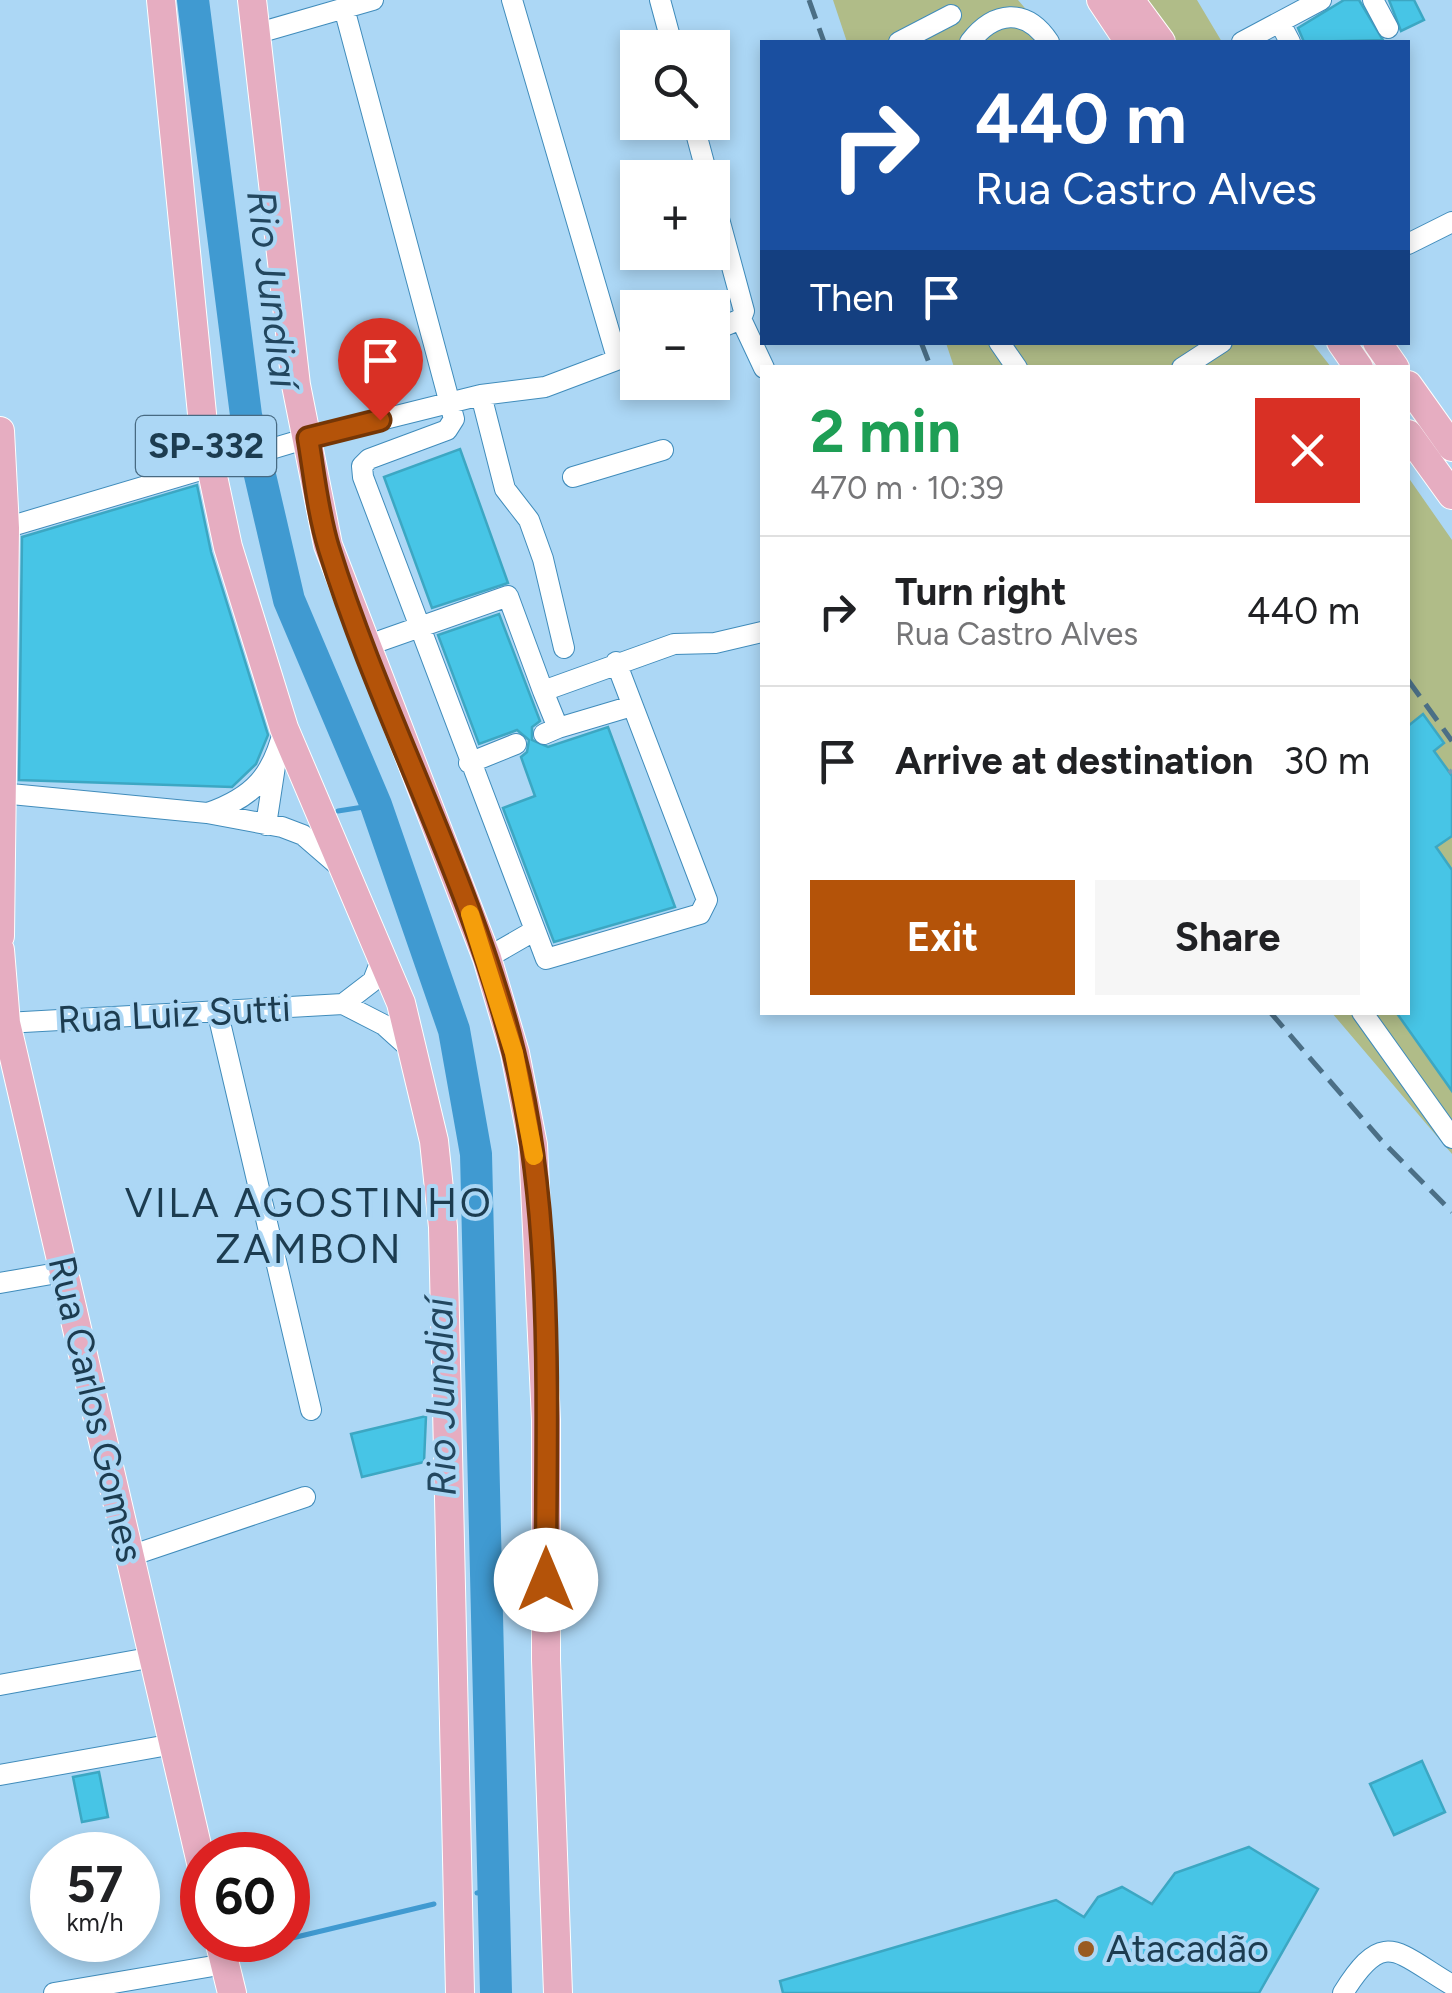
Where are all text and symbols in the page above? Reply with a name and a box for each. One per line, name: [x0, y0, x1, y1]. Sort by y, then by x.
map controls: [620, 30, 730, 400]
button: search: [620, 30, 730, 140]
text: 440 m: [975, 76, 1187, 161]
icon: right: [810, 80, 940, 210]
button: +: [620, 160, 730, 270]
text: Rua Castro Alves: [975, 161, 1317, 215]
water label: Rio Jundiaí: [237, 188, 309, 395]
icon: arrive: [914, 270, 969, 325]
text: Then: [810, 275, 894, 321]
button: −: [620, 290, 730, 400]
pin: [338, 318, 423, 421]
icon: arrive: [353, 333, 408, 388]
text: 2 min: [810, 395, 961, 467]
button: close: [1255, 398, 1360, 503]
road number: SP-332: [136, 416, 276, 476]
text: 470 m · 10:39: [810, 469, 1004, 507]
text: Turn right: [895, 569, 1067, 615]
icon: right: [810, 584, 865, 639]
text: 440 m: [1247, 588, 1360, 634]
text: Rua Castro Alves: [895, 615, 1138, 653]
icon: arrive: [810, 734, 865, 789]
text: Arrive at destination: [895, 738, 1253, 784]
text: 30 m: [1283, 738, 1370, 784]
button: Exit: [810, 880, 1075, 995]
button: Share: [1095, 880, 1360, 995]
street label: Rua Luiz Sutti: [56, 985, 292, 1043]
district label: VILA AGOSTINHO ZAMBON: [125, 1179, 493, 1273]
street label: Rua Carlos Gomes: [38, 1252, 154, 1566]
water label: Rio Jundiaí: [414, 1293, 466, 1497]
position arrow: [494, 1528, 598, 1632]
speed limit sign: 60: [180, 1832, 310, 1962]
text: 57: [67, 1854, 123, 1915]
text: km/h: [66, 1907, 124, 1937]
place label: Atacadão: [1106, 1926, 1269, 1972]
marker: Atacadão: [1075, 1938, 1097, 1960]

